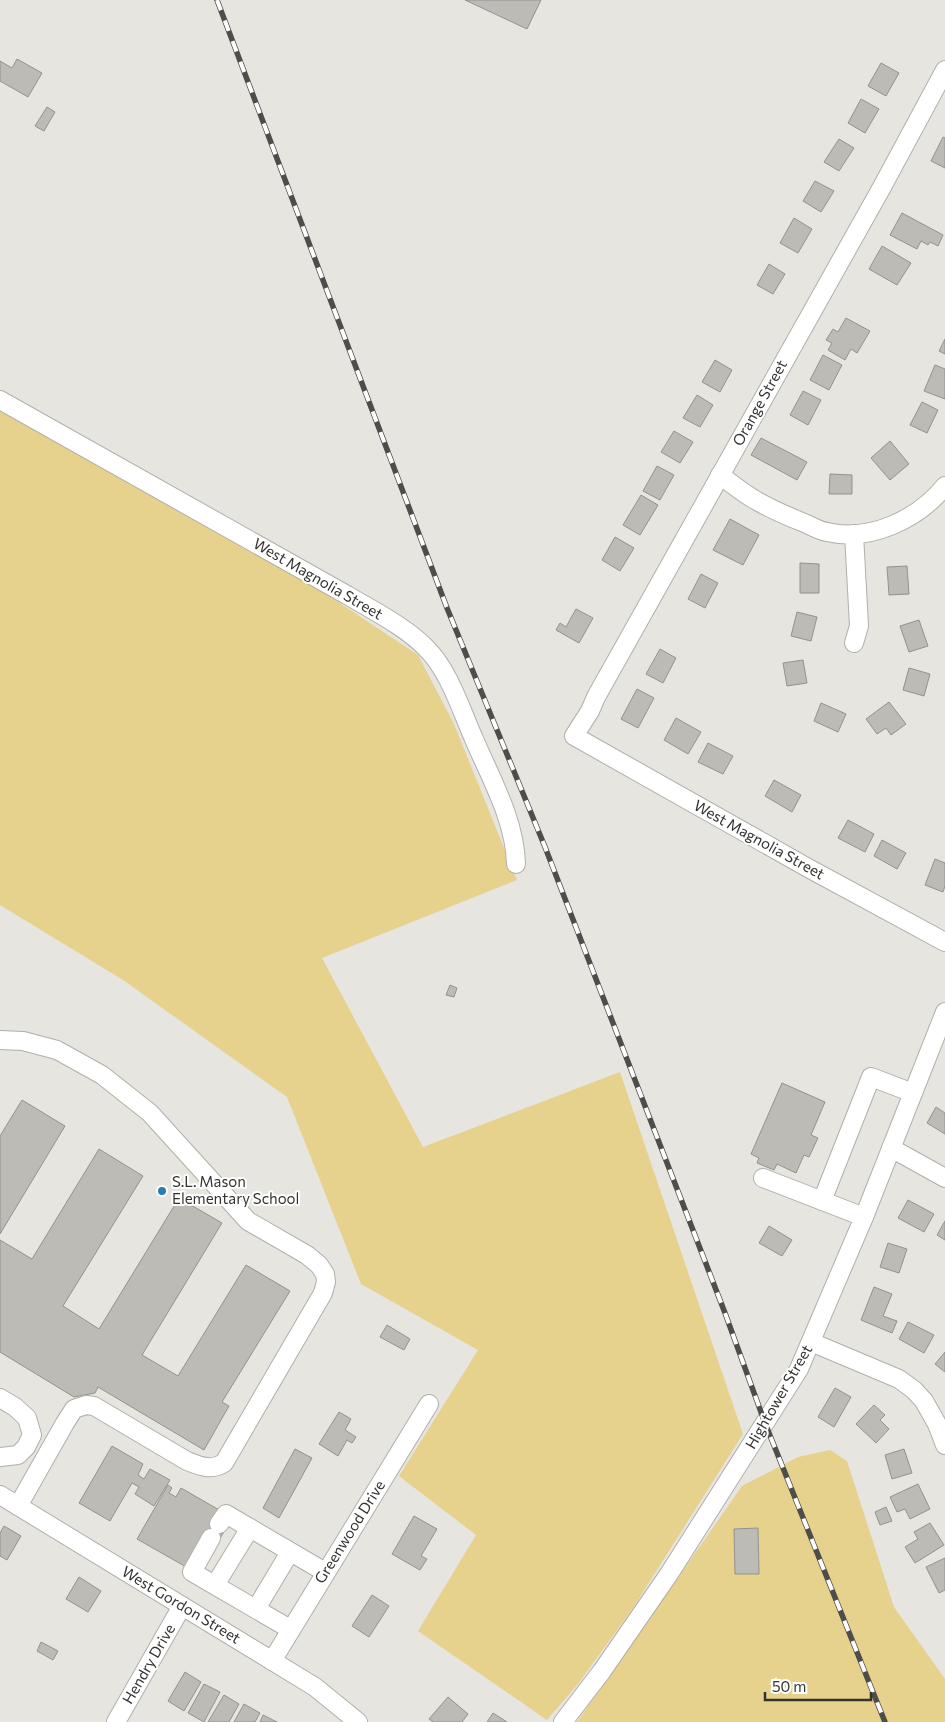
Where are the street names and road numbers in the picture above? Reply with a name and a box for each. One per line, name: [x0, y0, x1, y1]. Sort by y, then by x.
street label: Orange Street: [728, 356, 790, 449]
street label: West Magnolia Street: [251, 534, 386, 623]
street label: West Magnolia Street: [691, 796, 828, 883]
street label: Hightower Street: [741, 1341, 815, 1452]
street label: Greenwood Drive: [310, 1476, 388, 1586]
street label: West Gordon Street: [119, 1562, 244, 1647]
street label: Hendry Drive: [118, 1620, 178, 1707]

